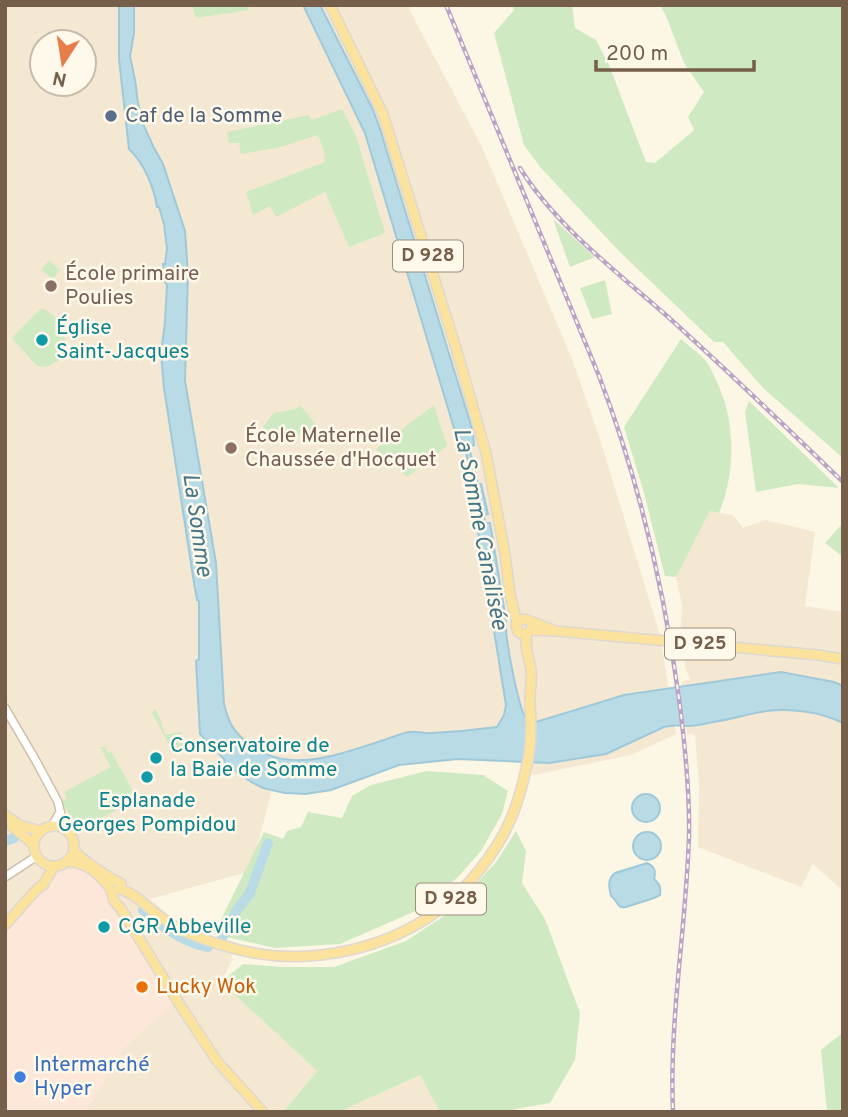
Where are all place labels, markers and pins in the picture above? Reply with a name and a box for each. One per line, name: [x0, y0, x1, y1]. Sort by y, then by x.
place label: Caf de la Somme: [125, 103, 282, 130]
marker: Caf de la Somme: [103, 108, 119, 124]
place label: École primaire Poulies: [65, 260, 199, 312]
marker: École primaire Poulies: [43, 278, 59, 294]
place label: Église Saint-Jacques: [56, 314, 190, 366]
marker: Église Saint-Jacques: [34, 332, 50, 348]
place label: École Maternelle Chaussée d'Hocquet: [245, 422, 437, 474]
marker: École Maternelle Chaussée d'Hocquet: [223, 440, 239, 456]
place label: Conservatoire de la Baie de Somme: [170, 733, 337, 784]
marker: Conservatoire de la Baie de Somme: [148, 750, 164, 766]
marker: Esplanade Georges Pompidou: [139, 769, 155, 785]
place label: Esplanade Georges Pompidou: [58, 788, 236, 839]
place label: CGR Abbeville: [118, 914, 251, 941]
marker: CGR Abbeville: [96, 919, 112, 935]
place label: Lucky Wok: [156, 974, 257, 1001]
marker: Lucky Wok: [134, 979, 150, 995]
place label: Intermarché Hyper: [34, 1052, 150, 1103]
marker: Intermarché Hyper: [12, 1069, 28, 1085]

